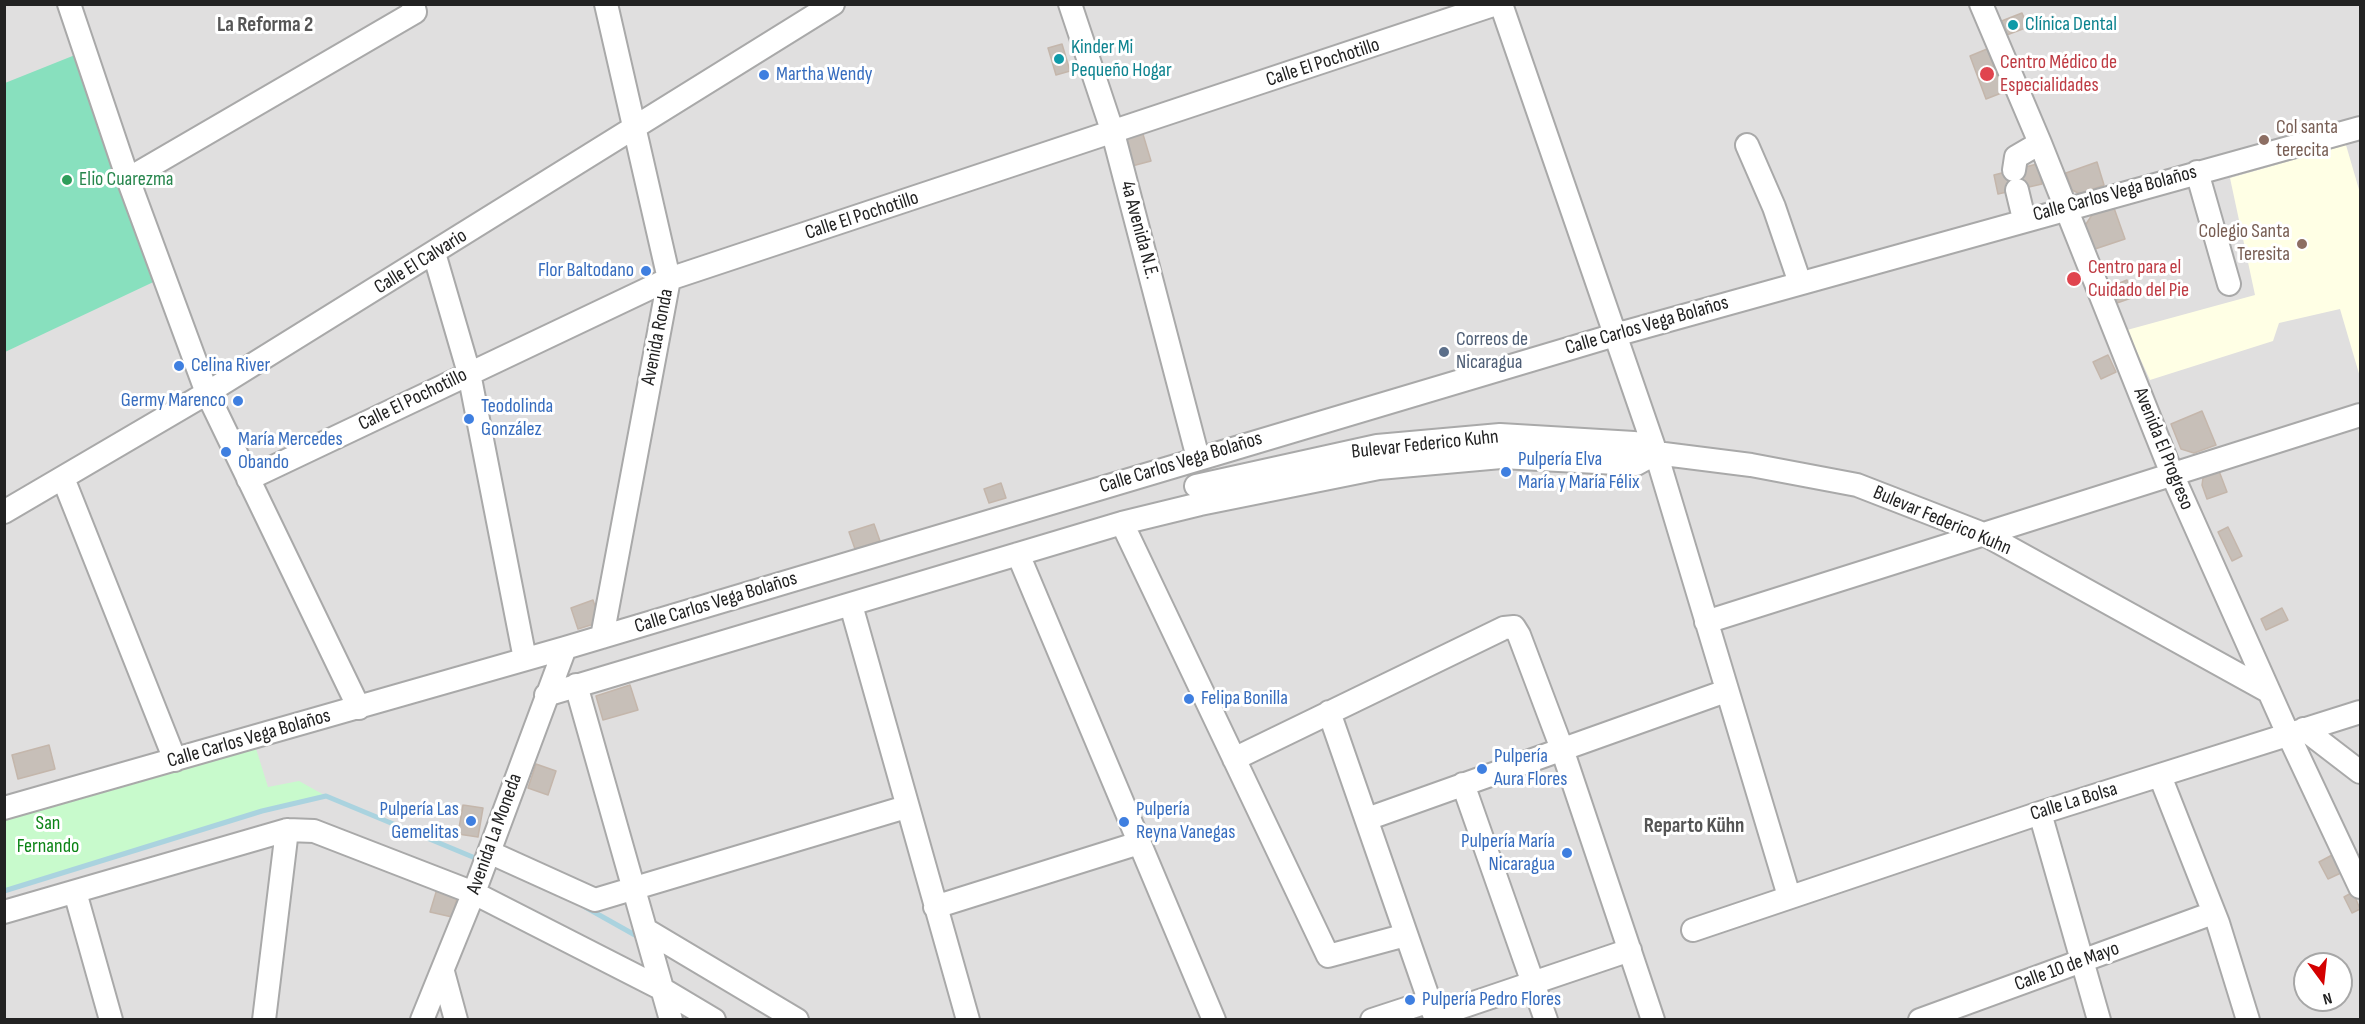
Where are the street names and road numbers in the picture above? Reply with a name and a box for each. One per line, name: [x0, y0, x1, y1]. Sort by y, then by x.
street label: Calle El Pochotillo: [1263, 33, 1383, 93]
street label: Calle Carlos Vega Bolaños: [2030, 161, 2200, 227]
street label: 4a Avenida N.E.: [1114, 178, 1164, 282]
street label: Calle El Pochotillo: [802, 186, 922, 246]
street label: Calle El Calvario: [370, 224, 472, 300]
street label: Avenida Ronda: [637, 287, 679, 387]
street label: Calle Carlos Vega Bolaños: [1563, 291, 1731, 361]
street label: Calle El Pochotillo: [355, 363, 471, 437]
street label: Avenida El Progreso: [2128, 384, 2198, 514]
street label: Bulevar Federico Kuhn: [1350, 425, 1500, 465]
street label: Calle Carlos Vega Bolaños: [1097, 427, 1265, 499]
street label: Bulevar Federico Kuhn: [1869, 481, 2015, 561]
street label: Calle Carlos Vega Bolaños: [632, 567, 800, 639]
street label: Calle Carlos Vega Bolaños: [165, 704, 333, 774]
street label: Avenida La Moneda: [462, 770, 528, 898]
street label: Calle La Bolsa: [2028, 777, 2120, 827]
street label: Calle 10 de Mayo: [2011, 937, 2123, 997]

